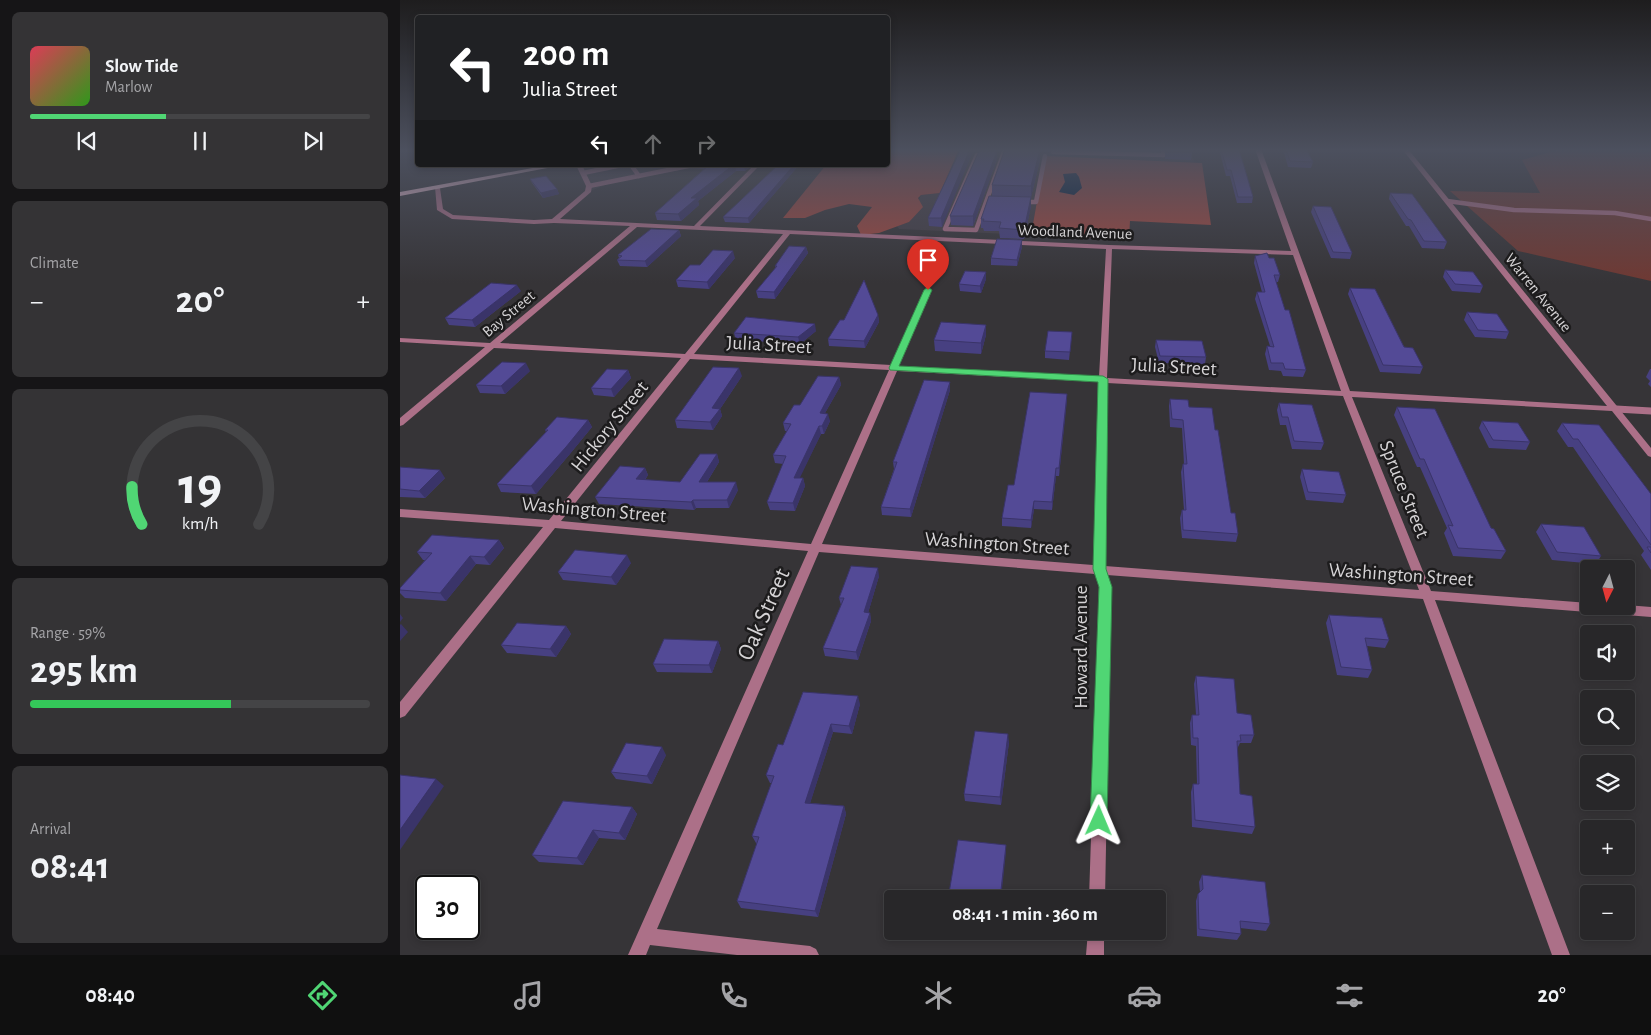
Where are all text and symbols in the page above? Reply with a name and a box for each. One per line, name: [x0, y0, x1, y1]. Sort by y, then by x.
icon: left: [440, 35, 505, 100]
text: 200 m: [523, 37, 610, 72]
text: Slow Tide: [105, 57, 178, 76]
text: Julia Street: [523, 78, 617, 100]
text: Marlow: [105, 79, 152, 95]
icon: previous: [73, 127, 101, 155]
icon: pause: [186, 127, 214, 155]
icon: next: [299, 127, 327, 155]
icon: left: [586, 130, 614, 158]
icon: ahead: [639, 130, 667, 158]
icon: right: [692, 130, 720, 158]
street label: Woodland Avenue: [1017, 222, 1133, 242]
pin: [907, 239, 949, 290]
icon: arrive: [914, 246, 942, 274]
street label: Warren Avenue: [1502, 250, 1575, 335]
text: Climate: [30, 255, 79, 271]
text: 20°: [176, 282, 224, 320]
street label: Bay Street: [479, 287, 539, 341]
text: −: [30, 288, 43, 316]
text: +: [357, 288, 370, 316]
street label: Julia Street: [726, 333, 813, 357]
street label: Julia Street: [1131, 355, 1218, 379]
street label: Hickory Street: [567, 377, 653, 476]
street label: Spruce Street: [1375, 438, 1433, 542]
text: 19: [178, 461, 222, 513]
street label: Washington Street: [521, 494, 668, 526]
text: km/h: [182, 515, 218, 533]
street label: Washington Street: [924, 529, 1071, 559]
street label: Washington Street: [1328, 560, 1475, 590]
north arrow: [1580, 560, 1635, 615]
map controls: [1580, 560, 1635, 940]
street label: Oak Street: [733, 565, 795, 664]
street label: Howard Avenue: [1071, 585, 1091, 709]
text: Range · 59%: [30, 625, 106, 641]
button: sound: [1580, 625, 1635, 680]
text: 295 km: [30, 652, 138, 690]
button: search: [1580, 690, 1635, 745]
button: layers: [1580, 755, 1635, 810]
position arrow: [1072, 794, 1124, 846]
button: +: [1580, 820, 1635, 875]
text: Arrival: [30, 821, 71, 837]
text: 08:41: [30, 848, 110, 886]
speed limit sign: 30: [415, 875, 480, 940]
button: −: [1580, 885, 1635, 940]
text: 08:41 · 1 min · 360 m: [952, 905, 1098, 924]
icon: directions: [305, 978, 340, 1013]
icon: music: [511, 978, 546, 1013]
icon: phone: [716, 978, 751, 1013]
icon: climate: [921, 978, 956, 1013]
icon: car: [1127, 978, 1162, 1013]
icon: filters: [1332, 978, 1367, 1013]
text: 08:40: [85, 984, 135, 1006]
text: 20°: [1537, 984, 1566, 1006]

